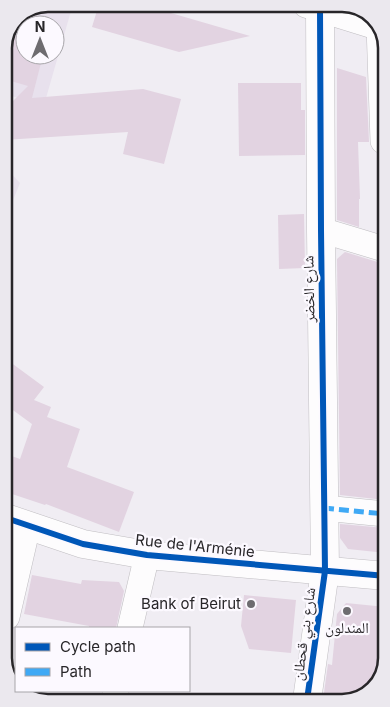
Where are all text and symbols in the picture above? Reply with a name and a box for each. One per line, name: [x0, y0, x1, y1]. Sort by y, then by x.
north arrow: [15, 15, 65, 65]
text: N: [35, 18, 45, 35]
street label: شارع الخضر: [298, 255, 320, 324]
street label: Rue de l'Arménie: [134, 530, 256, 561]
street label: شارع بني قحطان: [288, 586, 322, 682]
place label: Bank of Beirut: [141, 594, 241, 613]
marker: Bank of Beirut: [245, 598, 257, 610]
marker: المندلون: [341, 605, 353, 617]
place label: المندلون: [325, 618, 369, 638]
legend: [15, 627, 190, 692]
text: Cycle path: [60, 637, 136, 656]
text: Path: [60, 662, 92, 681]

